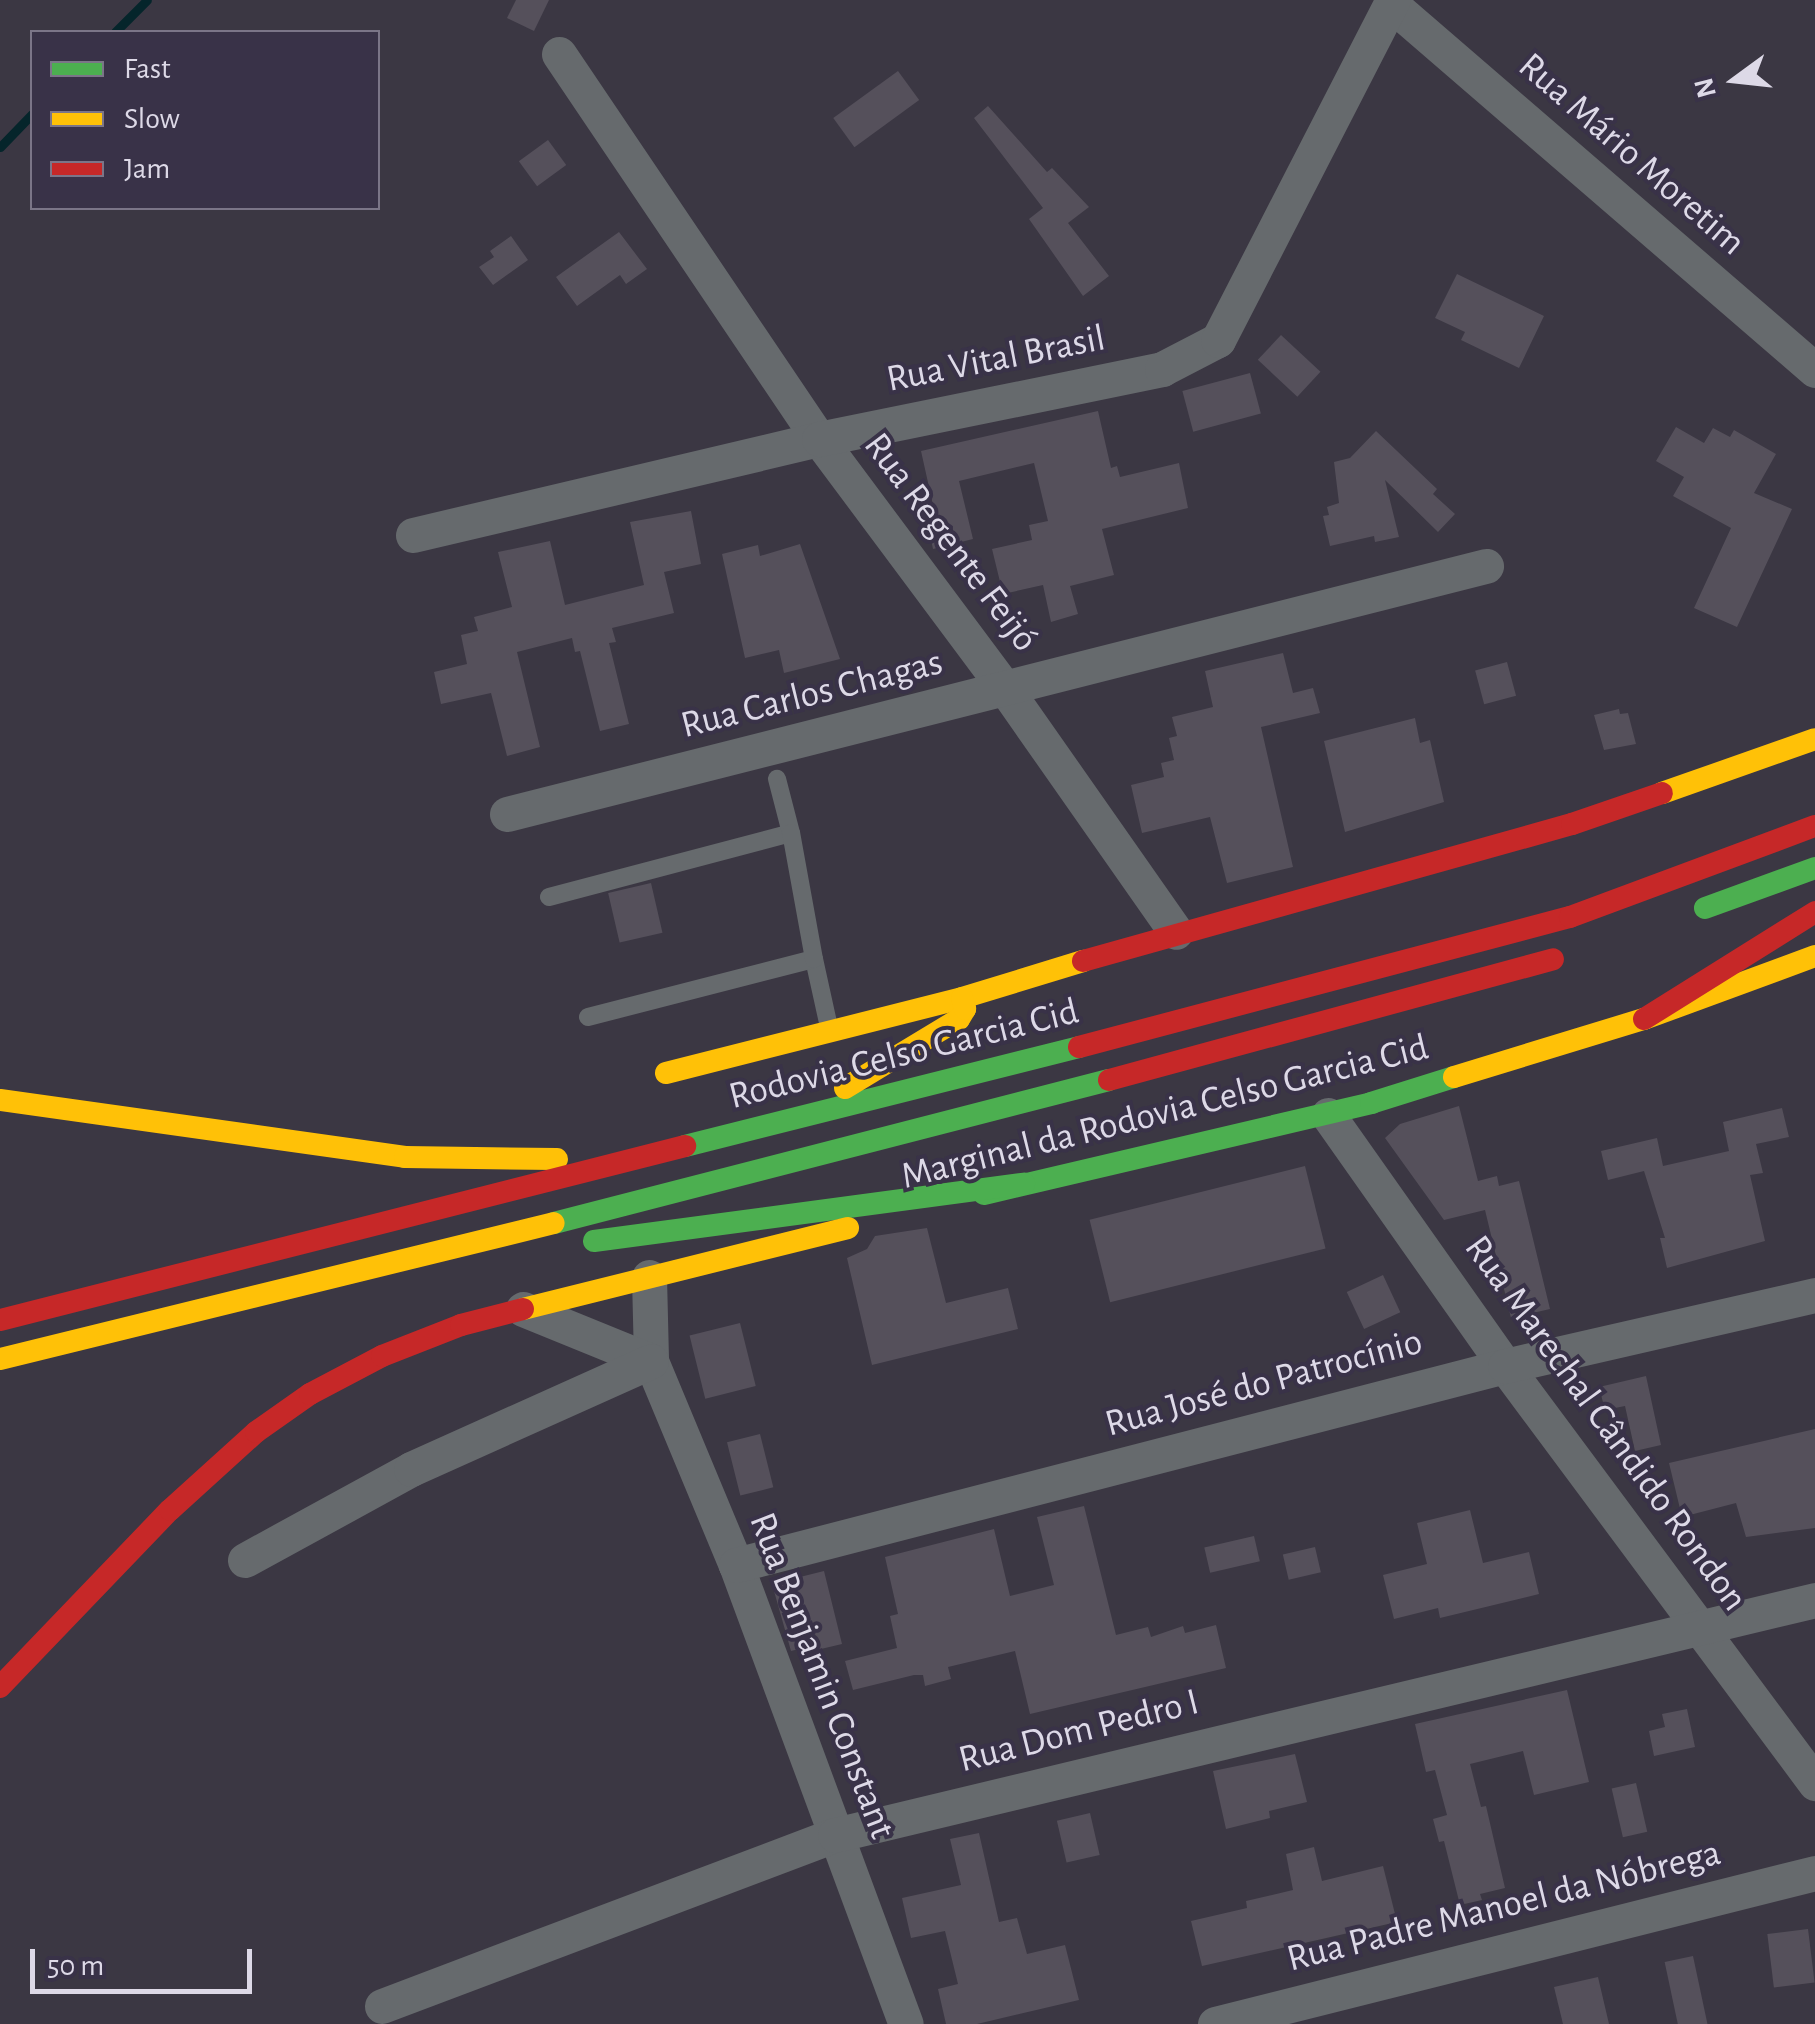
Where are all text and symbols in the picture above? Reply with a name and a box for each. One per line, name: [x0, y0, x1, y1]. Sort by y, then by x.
legend: [30, 30, 380, 210]
north arrow: [1685, 30, 1785, 130]
street label: Rua Mário Moretim: [1508, 44, 1754, 266]
text: Fast: [124, 54, 171, 84]
text: N: [1690, 75, 1722, 101]
text: Slow: [124, 104, 180, 134]
text: Jam: [124, 154, 170, 184]
street label: Rua Vital Brasil: [883, 316, 1109, 404]
street label: Rua Regente Feijó: [853, 425, 1047, 661]
street label: Rua Carlos Chagas: [677, 640, 947, 750]
street label: Rodovia Celso Garcia Cid: [725, 990, 1083, 1120]
street label: Marginal da Rodovia Celso Garcia Cid: [897, 1025, 1433, 1201]
street label: Rua Marechal Cândido Rondon: [1453, 1227, 1757, 1621]
street label: Rua José do Patrocínio: [1101, 1320, 1427, 1448]
street label: Rua Benjamin Constant: [738, 1507, 904, 1845]
street label: Rua Dom Pedro I: [954, 1680, 1204, 1784]
street label: Rua Padre Manoel da Nóbrega: [1282, 1831, 1726, 1983]
scale bar: [35, 1929, 258, 1991]
text: 50 m: [47, 1951, 104, 1981]

